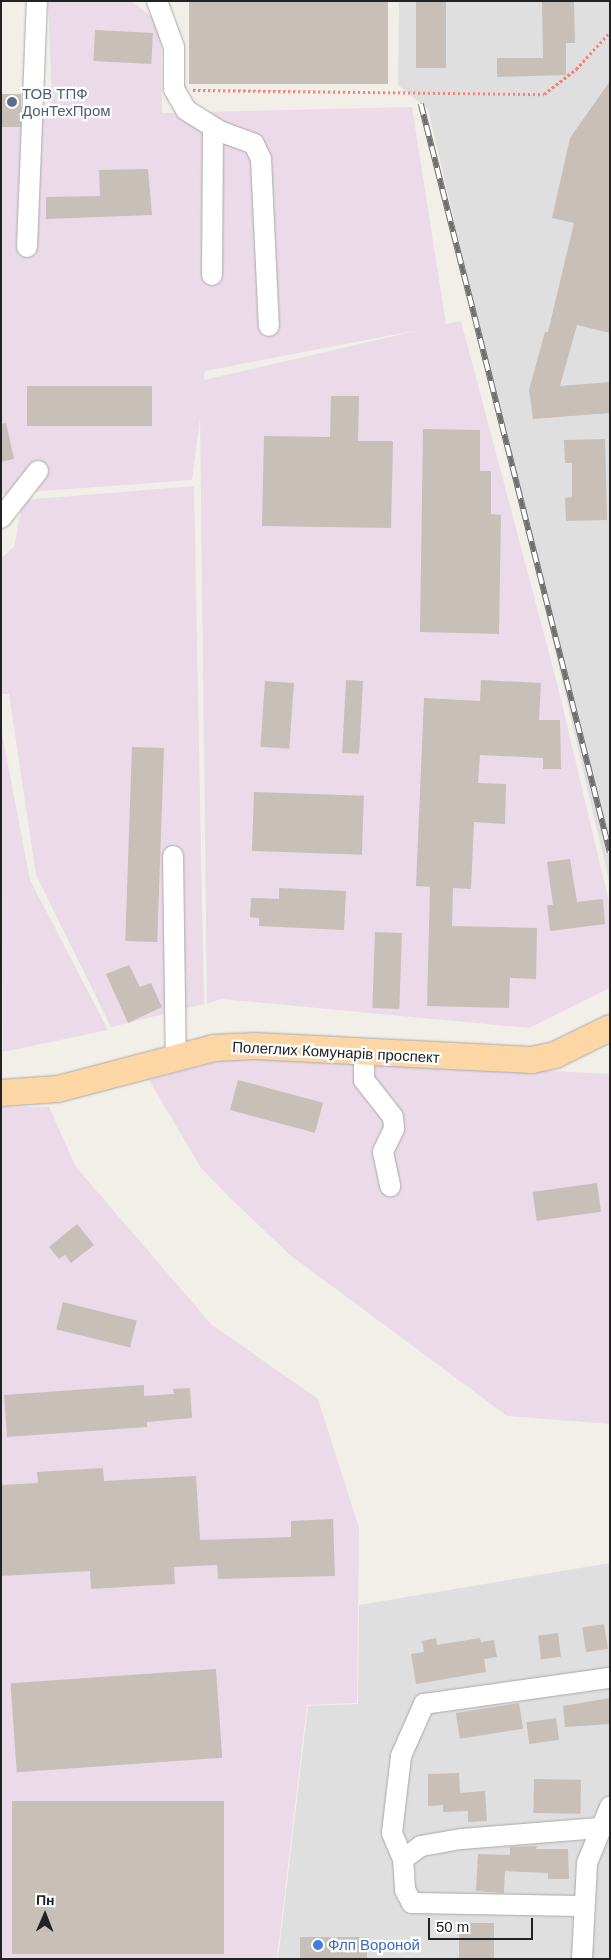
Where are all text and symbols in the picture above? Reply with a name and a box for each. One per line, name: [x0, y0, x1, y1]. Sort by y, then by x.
place label: ТОВ ТПФ ДонТехПром: [22, 84, 111, 119]
marker: ТОВ ТПФ ДонТехПром: [6, 96, 18, 108]
street label: Полеглих Комунарів проспект: [232, 1038, 440, 1066]
north arrow: [20, 1890, 70, 1940]
text: Пн: [36, 1892, 55, 1908]
scale bar: [431, 1908, 536, 1940]
text: 50 m: [436, 1918, 469, 1935]
place label: Флп Вороной: [328, 1936, 420, 1954]
marker: Флп Вороной: [312, 1939, 324, 1951]

